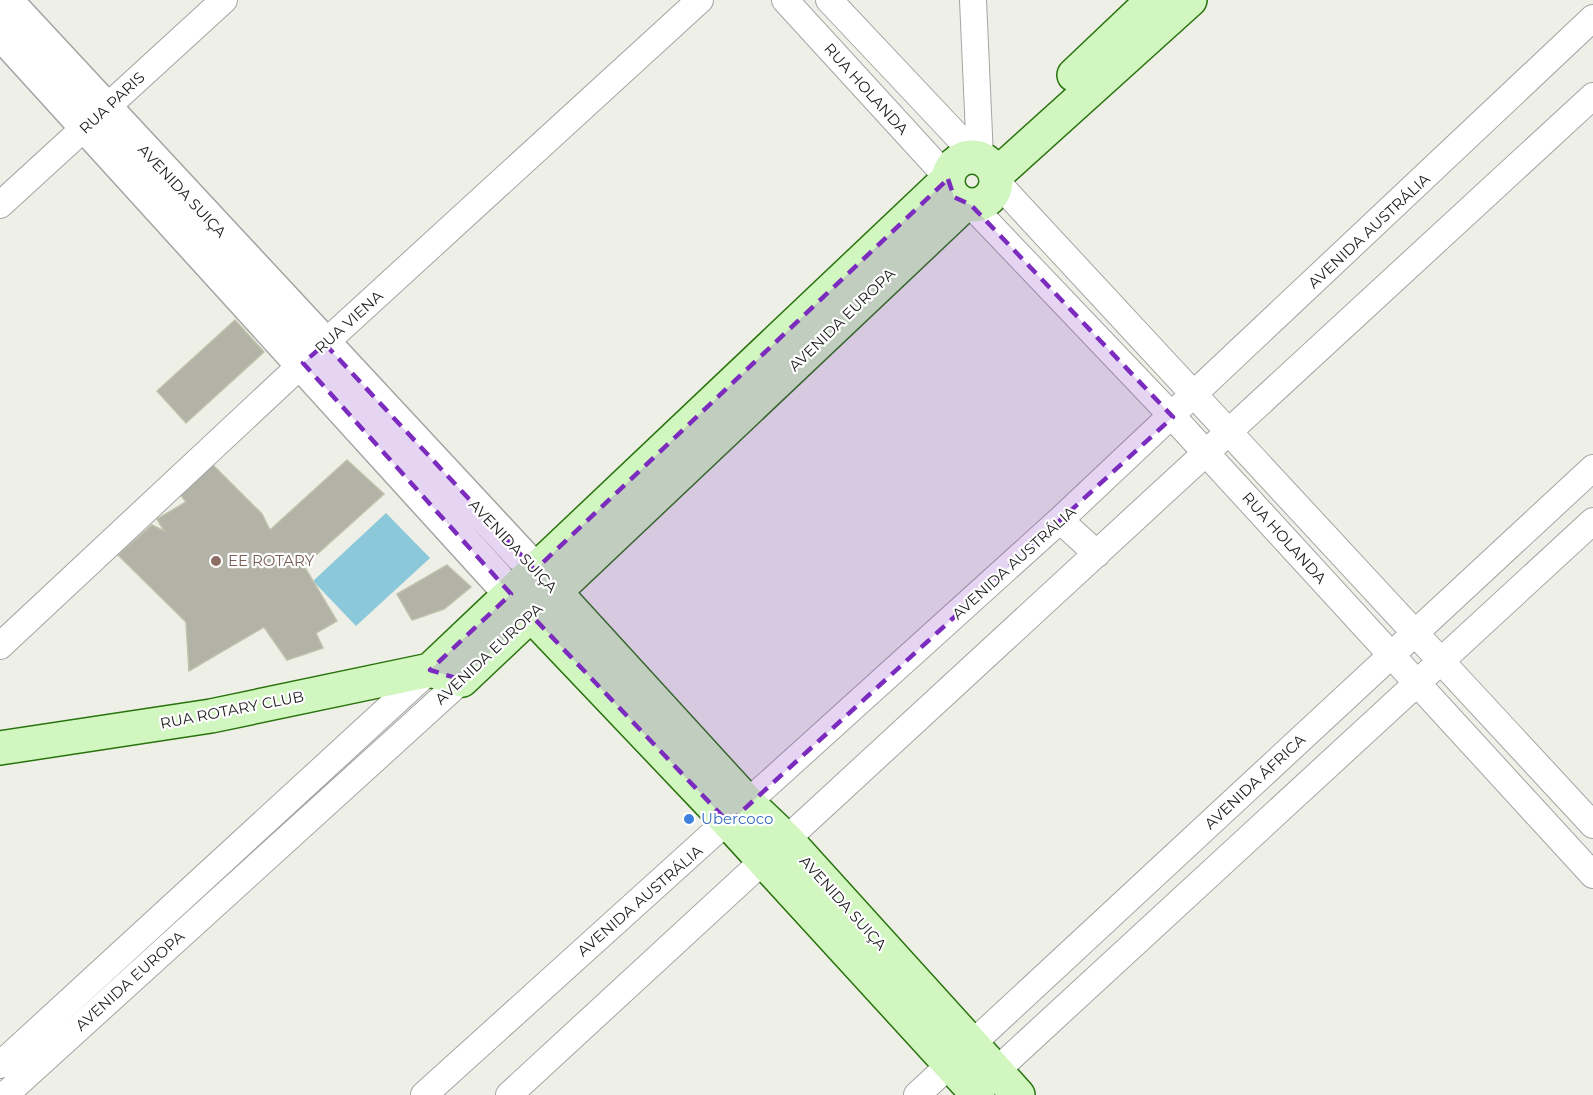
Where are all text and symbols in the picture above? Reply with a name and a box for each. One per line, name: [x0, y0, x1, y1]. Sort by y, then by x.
street label: RUA HOLANDA: [820, 39, 913, 139]
street label: RUA PARIS: [75, 68, 148, 138]
street label: AVENIDA SUIÇA: [134, 140, 231, 242]
street label: AVENIDA AUSTRÁLIA: [1304, 169, 1434, 292]
street label: AVENIDA EUROPA: [785, 264, 899, 375]
street label: RUA VIENA: [311, 286, 387, 357]
street label: RUA HOLANDA: [1238, 488, 1331, 588]
street label: AVENIDA SUIÇA: [465, 495, 562, 597]
street label: AVENIDA AUSTRÁLIA: [948, 502, 1080, 623]
place label: EE ROTARY: [228, 551, 315, 570]
marker: EE ROTARY: [209, 554, 223, 568]
street label: AVENIDA EUROPA: [431, 599, 547, 708]
street label: RUA ROTARY CLUB: [158, 686, 305, 733]
street label: AVENIDA ÁFRICA: [1200, 730, 1309, 833]
place label: Ubercoco: [701, 809, 773, 828]
marker: Ubercoco: [682, 812, 696, 826]
street label: AVENIDA AUSTRÁLIA: [573, 841, 706, 960]
street label: AVENIDA SUIÇA: [796, 851, 891, 954]
street label: AVENIDA EUROPA: [71, 926, 188, 1035]

